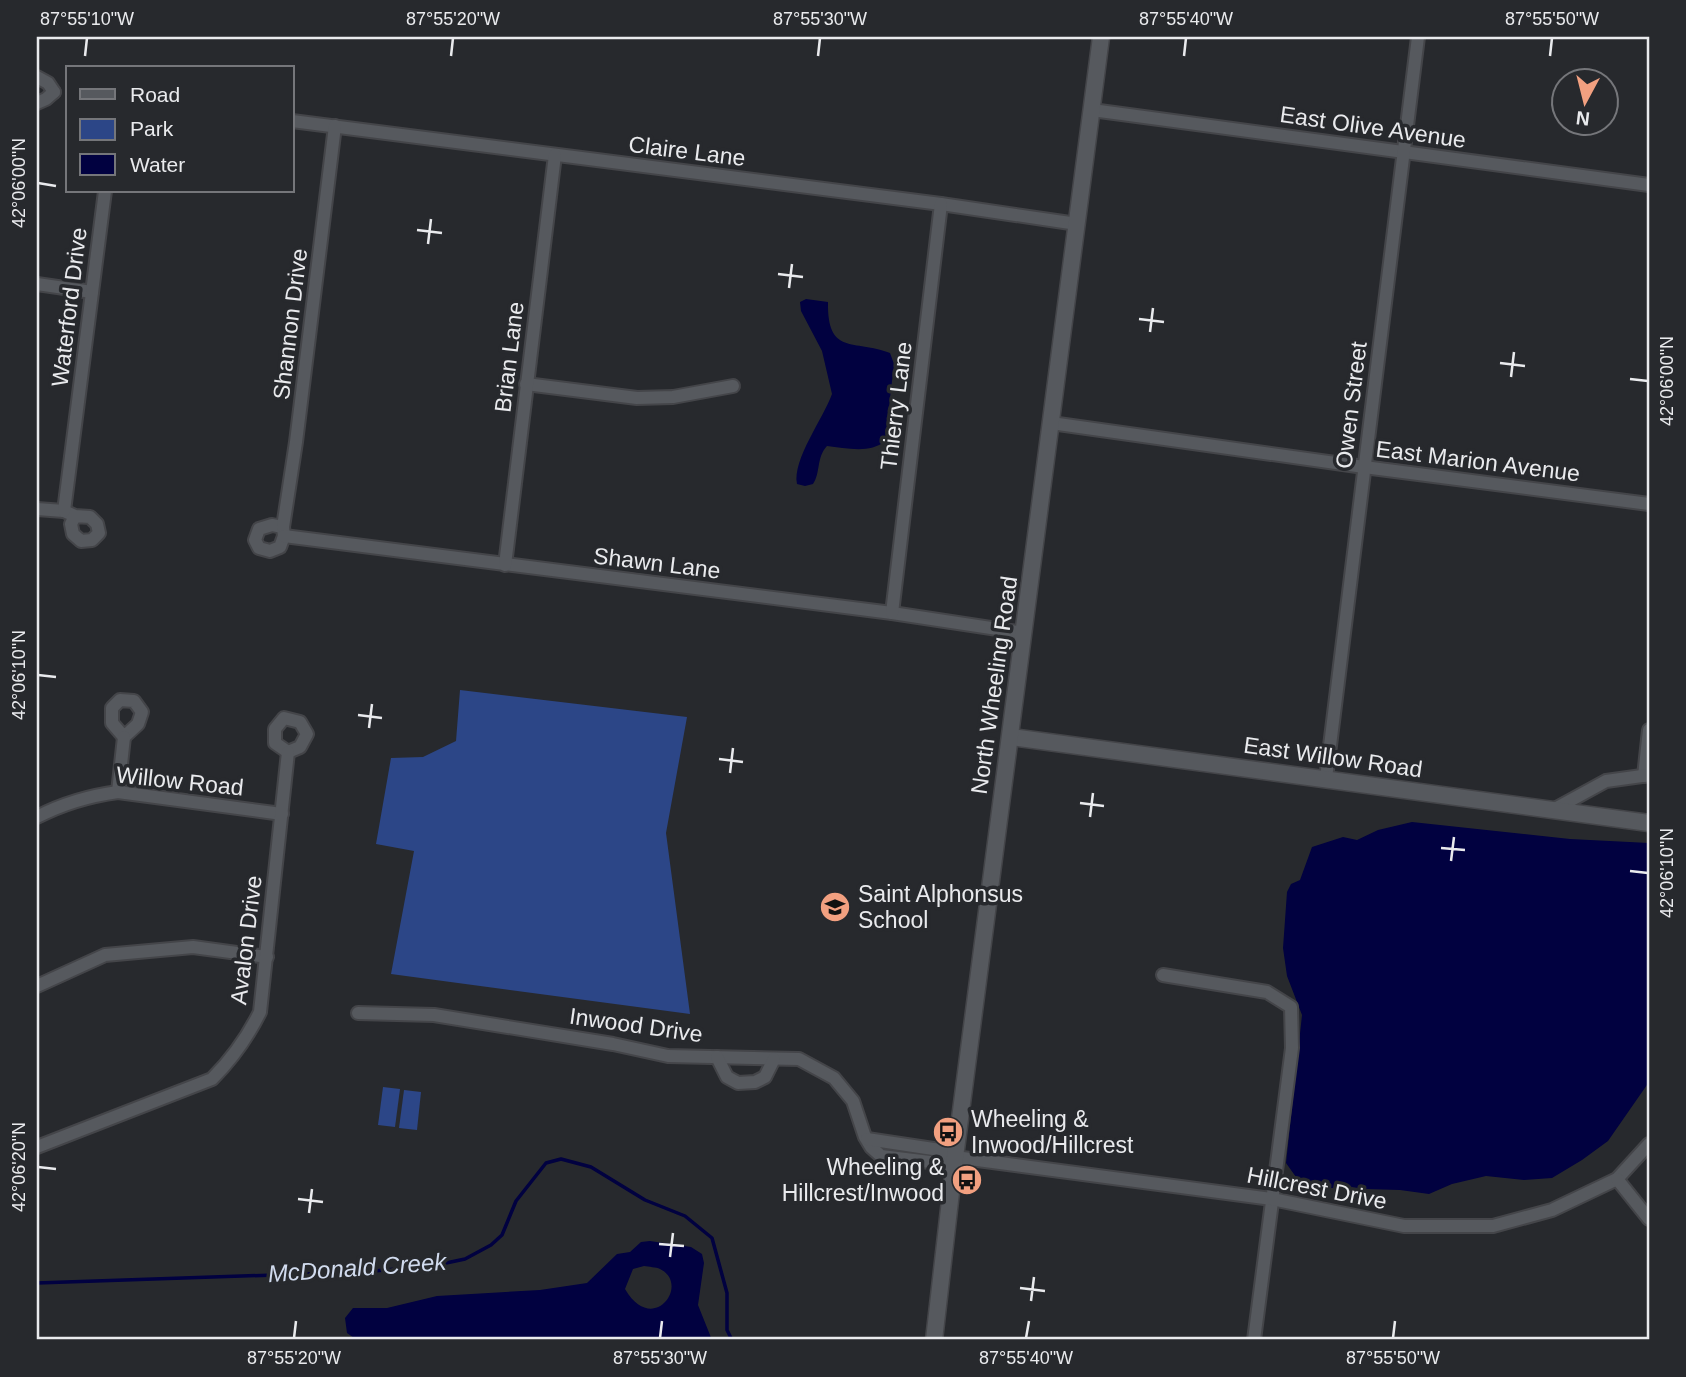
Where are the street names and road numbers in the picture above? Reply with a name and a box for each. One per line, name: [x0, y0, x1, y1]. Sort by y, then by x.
street label: East Olive Avenue: [1278, 101, 1468, 153]
street label: Claire Lane: [627, 131, 747, 171]
street label: Waterford Drive: [46, 226, 92, 388]
street label: Shannon Drive: [268, 247, 312, 401]
street label: Brian Lane: [489, 300, 529, 414]
street label: Owen Street: [1330, 339, 1372, 470]
street label: Thierry Lane: [875, 340, 917, 472]
street label: East Marion Avenue: [1374, 436, 1582, 486]
street label: Shawn Lane: [592, 542, 722, 584]
street label: North Wheeling Road: [966, 574, 1022, 796]
street label: East Willow Road: [1242, 732, 1424, 782]
street label: Willow Road: [115, 761, 245, 801]
street label: Avalon Drive: [225, 874, 267, 1006]
street label: Inwood Drive: [568, 1003, 704, 1047]
street label: Hillcrest Drive: [1245, 1162, 1389, 1214]

